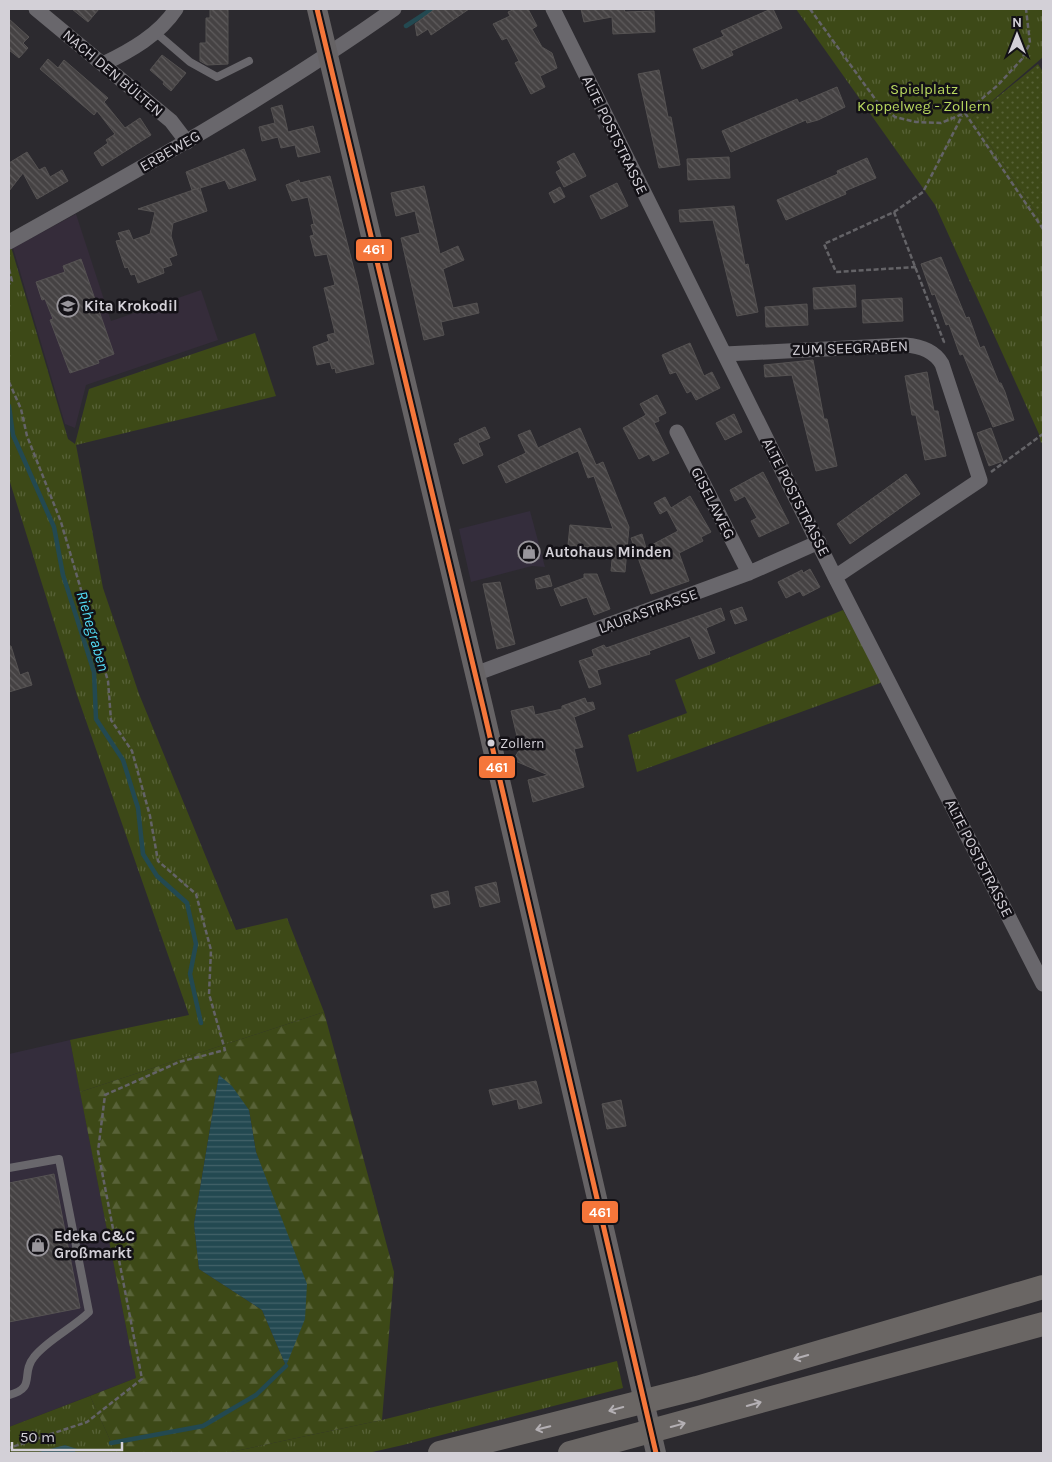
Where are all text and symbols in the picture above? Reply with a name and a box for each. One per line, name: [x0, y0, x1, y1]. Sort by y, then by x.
north arrow: [992, 10, 1042, 60]
text: N: [1012, 14, 1022, 31]
street label: NACH DEN BÜLTEN: [59, 26, 167, 120]
street label: ALTE POSTSTRASSE: [578, 73, 652, 197]
park label: Spielplatz Koppelweg - Zollern: [857, 80, 991, 115]
street label: ERBEWEG: [137, 126, 203, 176]
line badge: 461: [355, 238, 393, 262]
text: 461: [363, 241, 385, 258]
school or university icon: Kita Krokodil: [56, 294, 80, 318]
place label: Kita Krokodil: [84, 297, 177, 315]
street label: ZUM SEEGRABEN: [792, 337, 908, 359]
street label: ALTE POSTSTRASSE: [758, 435, 834, 559]
street label: GISELAWEG: [687, 464, 739, 542]
shop icon: Autohaus Minden: [517, 540, 541, 564]
place label: Autohaus Minden: [545, 543, 671, 561]
street label: LAURASTRASSE: [596, 585, 700, 637]
water label: Riehegraben: [72, 589, 114, 673]
place label: Zollern: [500, 735, 544, 752]
marker: Zollern: [486, 738, 496, 748]
line badge: 461: [478, 755, 516, 779]
text: 461: [486, 759, 508, 776]
street label: ALTE POSTSTRASSE: [941, 796, 1017, 920]
line badge: 461: [581, 1200, 619, 1224]
text: 461: [589, 1204, 611, 1221]
place label: Edeka C&C Großmarkt: [54, 1227, 135, 1262]
shop icon: Edeka C&C Großmarkt: [26, 1233, 50, 1257]
one-way arrow: [794, 1353, 810, 1363]
one-way arrow: [745, 1398, 761, 1408]
one-way arrow: [609, 1405, 625, 1414]
scale bar: [12, 1420, 122, 1452]
one-way arrow: [670, 1420, 686, 1429]
one-way arrow: [536, 1423, 552, 1433]
text: 50 m: [20, 1428, 55, 1446]

